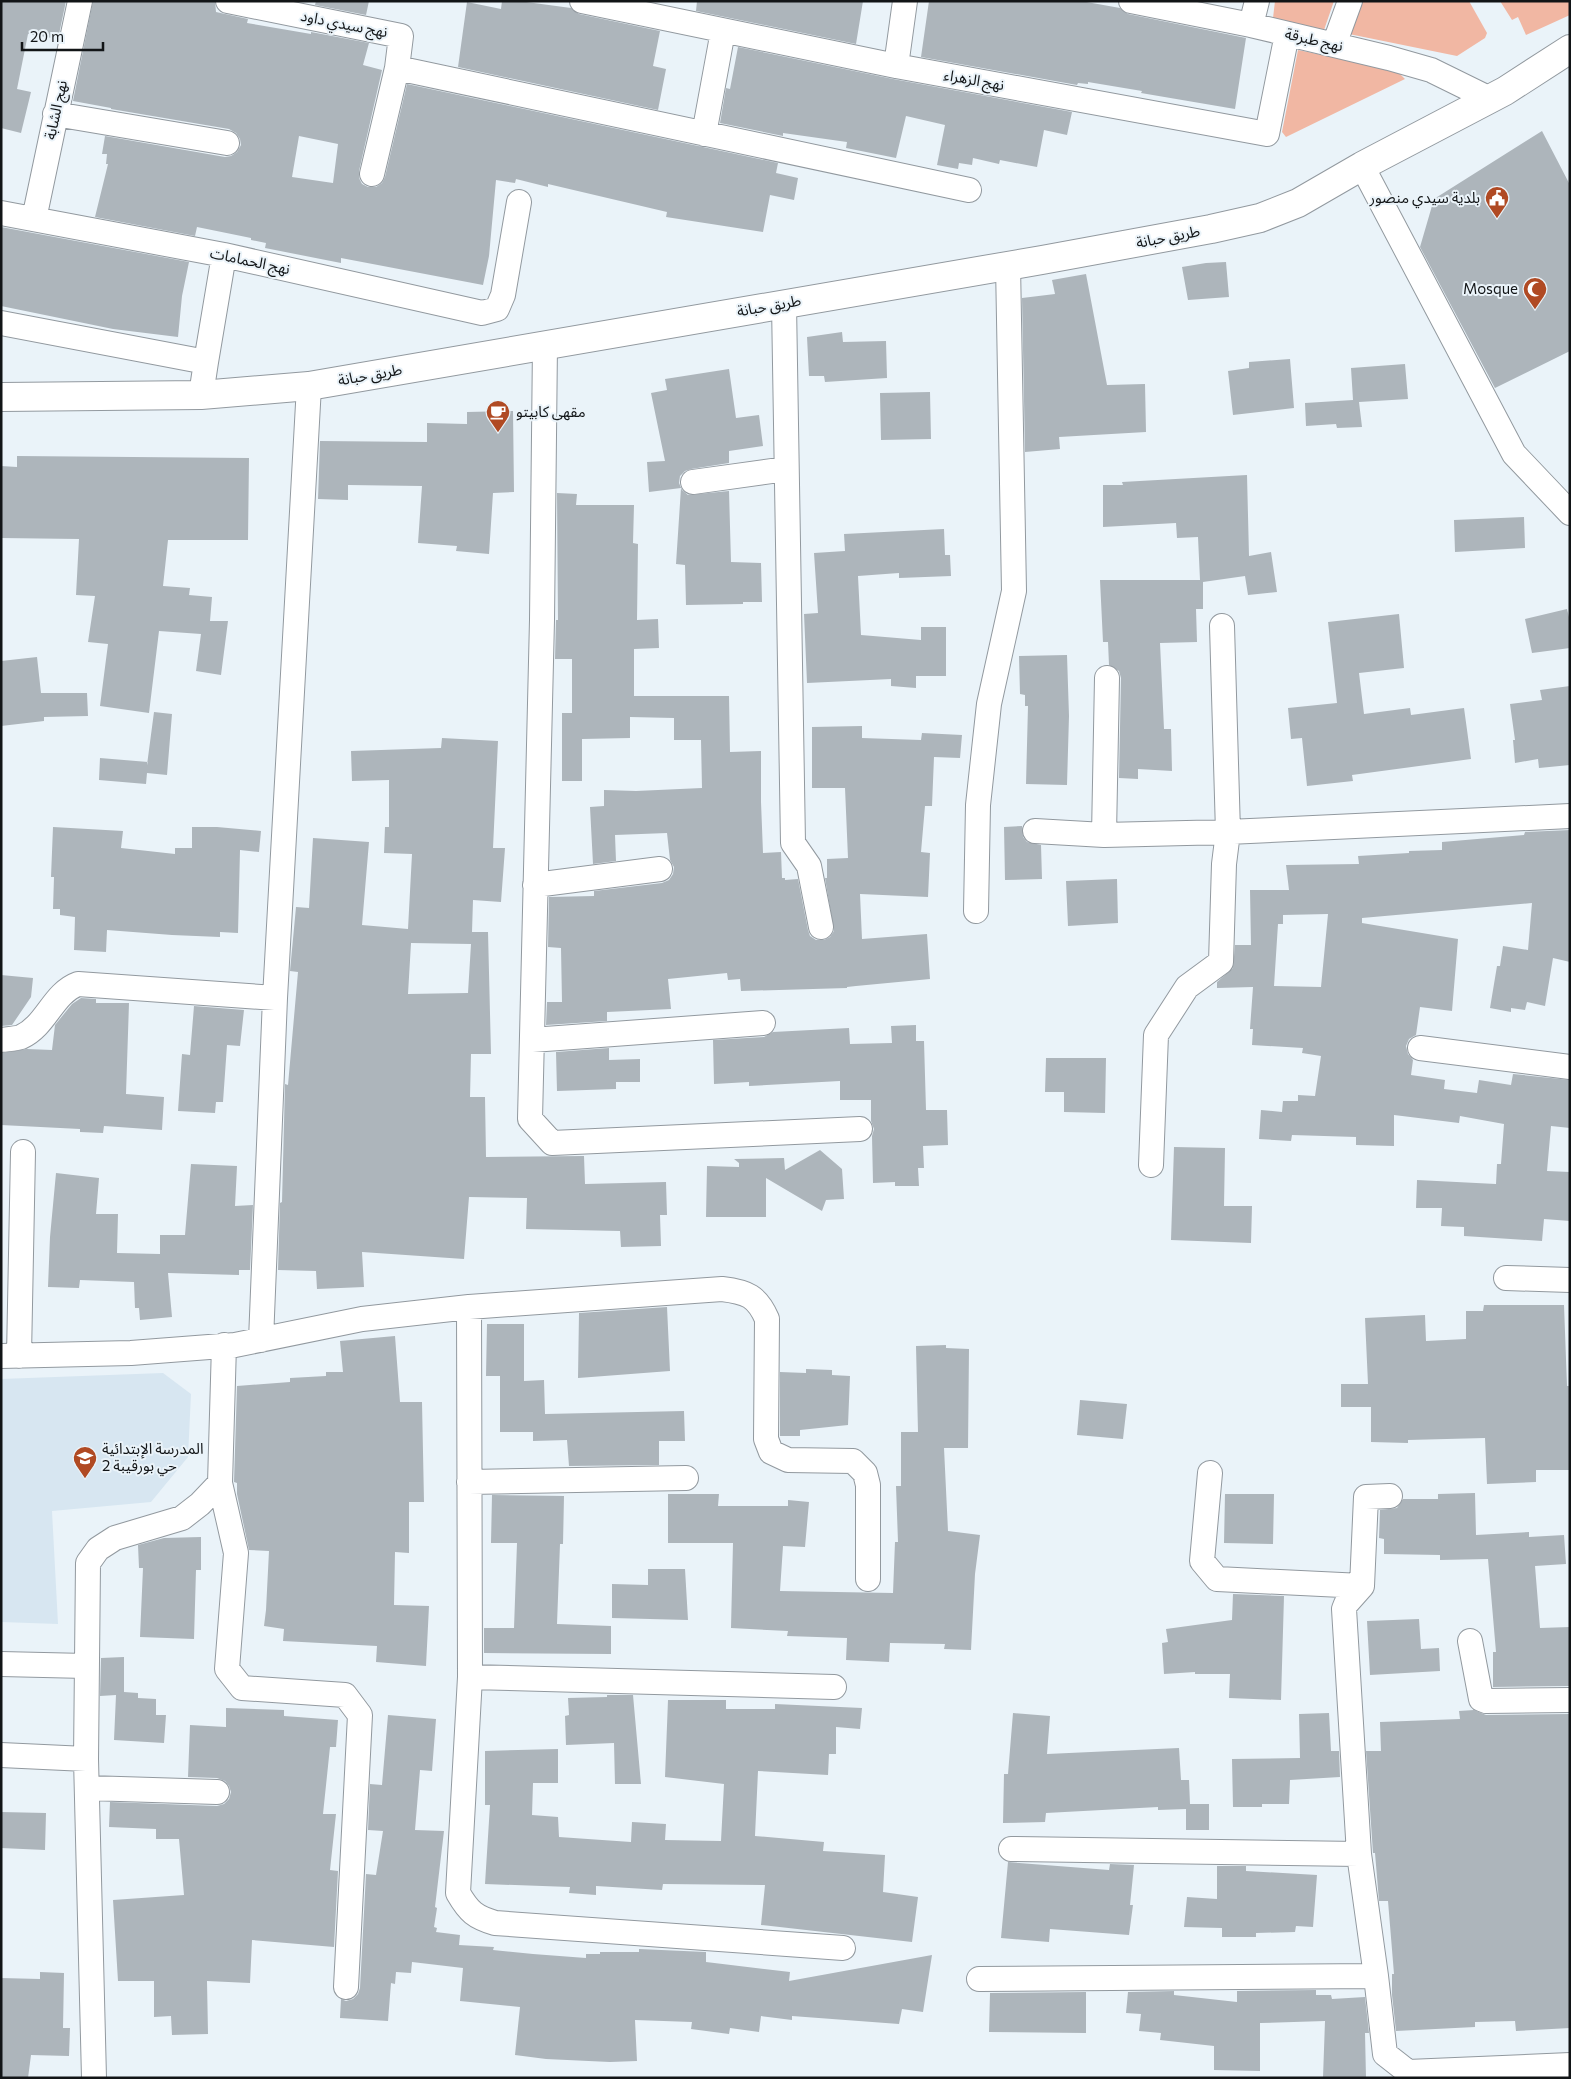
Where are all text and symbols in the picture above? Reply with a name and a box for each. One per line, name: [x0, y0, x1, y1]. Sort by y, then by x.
street label: نهج سيدي داود: [298, 6, 389, 44]
scale bar: [22, 20, 104, 52]
street label: نهج طبرقة: [1283, 24, 1345, 58]
text: 20 m: [30, 27, 64, 45]
street label: نهج الزهراء: [942, 65, 1006, 97]
street label: نهج الشابة: [40, 78, 74, 142]
public building icon: بلدية سيدي منصور: [1484, 185, 1510, 219]
place label: بلدية سيدي منصور: [1368, 188, 1480, 209]
street label: طريق حبانة: [1134, 221, 1202, 253]
street label: نهج الحمامات: [208, 243, 292, 281]
mosque icon: Mosque: [1522, 276, 1548, 310]
place label: Mosque: [1463, 279, 1518, 297]
street label: طريق حبانة: [735, 291, 803, 321]
street label: طريق حبانة: [336, 360, 404, 390]
cafe icon: مقهى كابيتو: [485, 399, 511, 433]
place label: مقهى كابيتو: [516, 402, 586, 421]
place label: المدرسة الإبتدائية حي بورقيبة 2: [102, 1439, 204, 1477]
school or university icon: المدرسة الإبتدائية حي بورقيبة 2: [72, 1445, 98, 1479]

